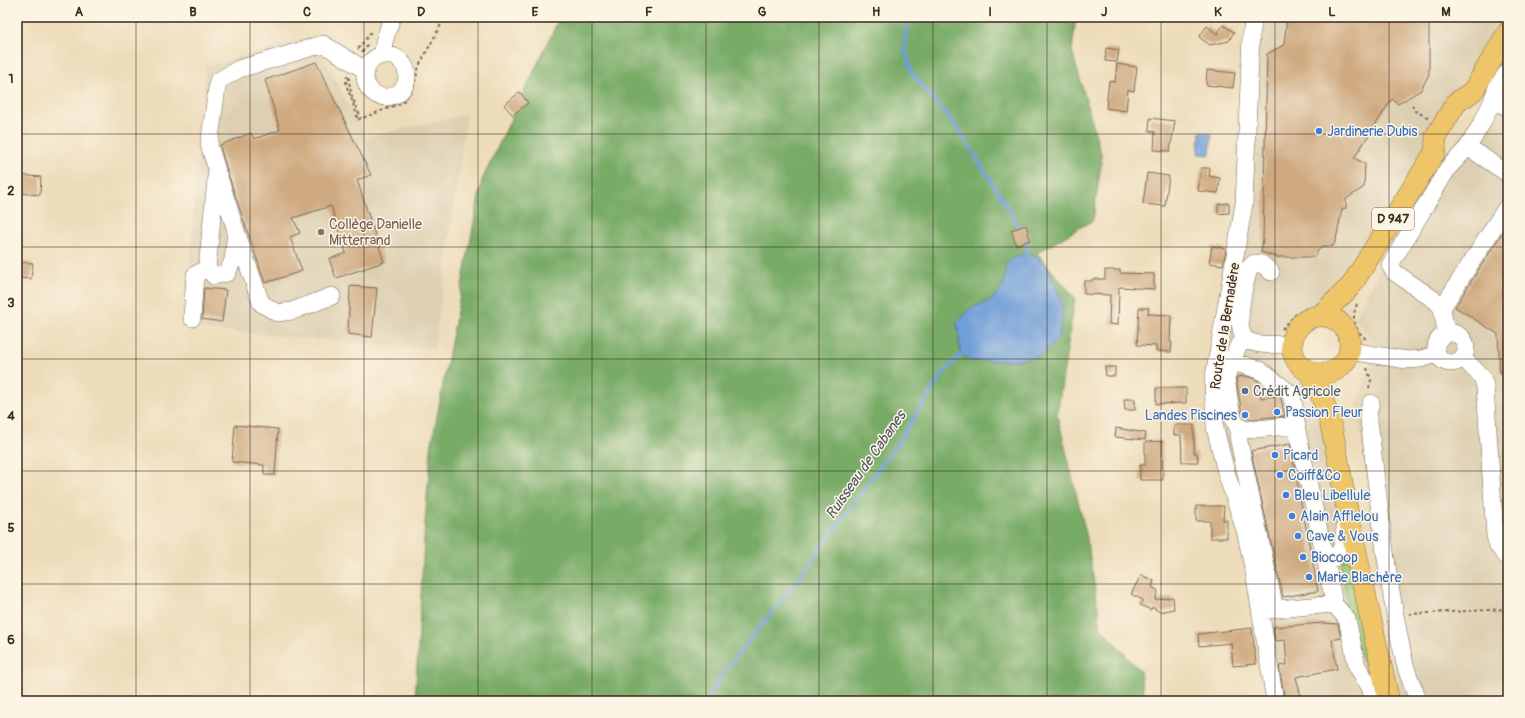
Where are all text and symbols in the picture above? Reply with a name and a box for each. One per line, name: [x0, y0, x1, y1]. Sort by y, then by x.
text: A: [75, 4, 84, 20]
text: B: [189, 4, 197, 20]
text: C: [303, 4, 311, 20]
text: D: [417, 4, 425, 20]
text: E: [532, 4, 539, 20]
text: F: [645, 4, 653, 20]
text: G: [758, 4, 767, 20]
text: H: [872, 4, 880, 20]
text: I: [988, 4, 992, 20]
text: J: [1101, 4, 1107, 20]
text: K: [1214, 4, 1222, 20]
text: L: [1328, 4, 1336, 20]
text: M: [1441, 4, 1451, 20]
text: 1: [8, 71, 14, 87]
place label: Jardinerie Dubis: [1327, 123, 1418, 140]
marker: Jardinerie Dubis: [1314, 126, 1324, 136]
text: 2: [7, 183, 15, 199]
road number: D 947: [1372, 208, 1414, 230]
place label: Collège Danielle Mitterrand: [329, 216, 422, 249]
marker: Collège Danielle Mitterrand: [316, 227, 326, 237]
street label: Route de la Bernadère: [1207, 261, 1243, 391]
text: 3: [7, 295, 15, 311]
place label: Crédit Agricole: [1253, 383, 1341, 400]
marker: Crédit Agricole: [1240, 386, 1250, 396]
place label: Passion Fleur: [1285, 404, 1363, 421]
water label: Ruisseau de Cabanes: [821, 405, 912, 523]
place label: Landes Piscines: [1145, 407, 1238, 424]
marker: Passion Fleur: [1272, 407, 1282, 417]
text: 4: [7, 408, 15, 424]
marker: Landes Piscines: [1240, 410, 1250, 420]
place label: Picard: [1283, 447, 1319, 464]
marker: Picard: [1270, 450, 1280, 460]
place label: Coiff&Co: [1288, 467, 1341, 484]
marker: Coiff&Co: [1275, 470, 1285, 480]
place label: Bleu Libellule: [1294, 487, 1370, 504]
marker: Bleu Libellule: [1281, 490, 1291, 500]
place label: Alain Afflelou: [1300, 508, 1379, 525]
marker: Alain Afflelou: [1287, 511, 1297, 521]
text: 5: [7, 520, 15, 536]
place label: Cave & Vous: [1306, 528, 1379, 545]
marker: Cave & Vous: [1293, 531, 1303, 541]
place label: Biocoop: [1311, 549, 1358, 566]
marker: Biocoop: [1298, 552, 1308, 562]
place label: Marie Blachère: [1317, 569, 1402, 586]
marker: Marie Blachère: [1304, 572, 1314, 582]
text: 6: [7, 632, 15, 648]

